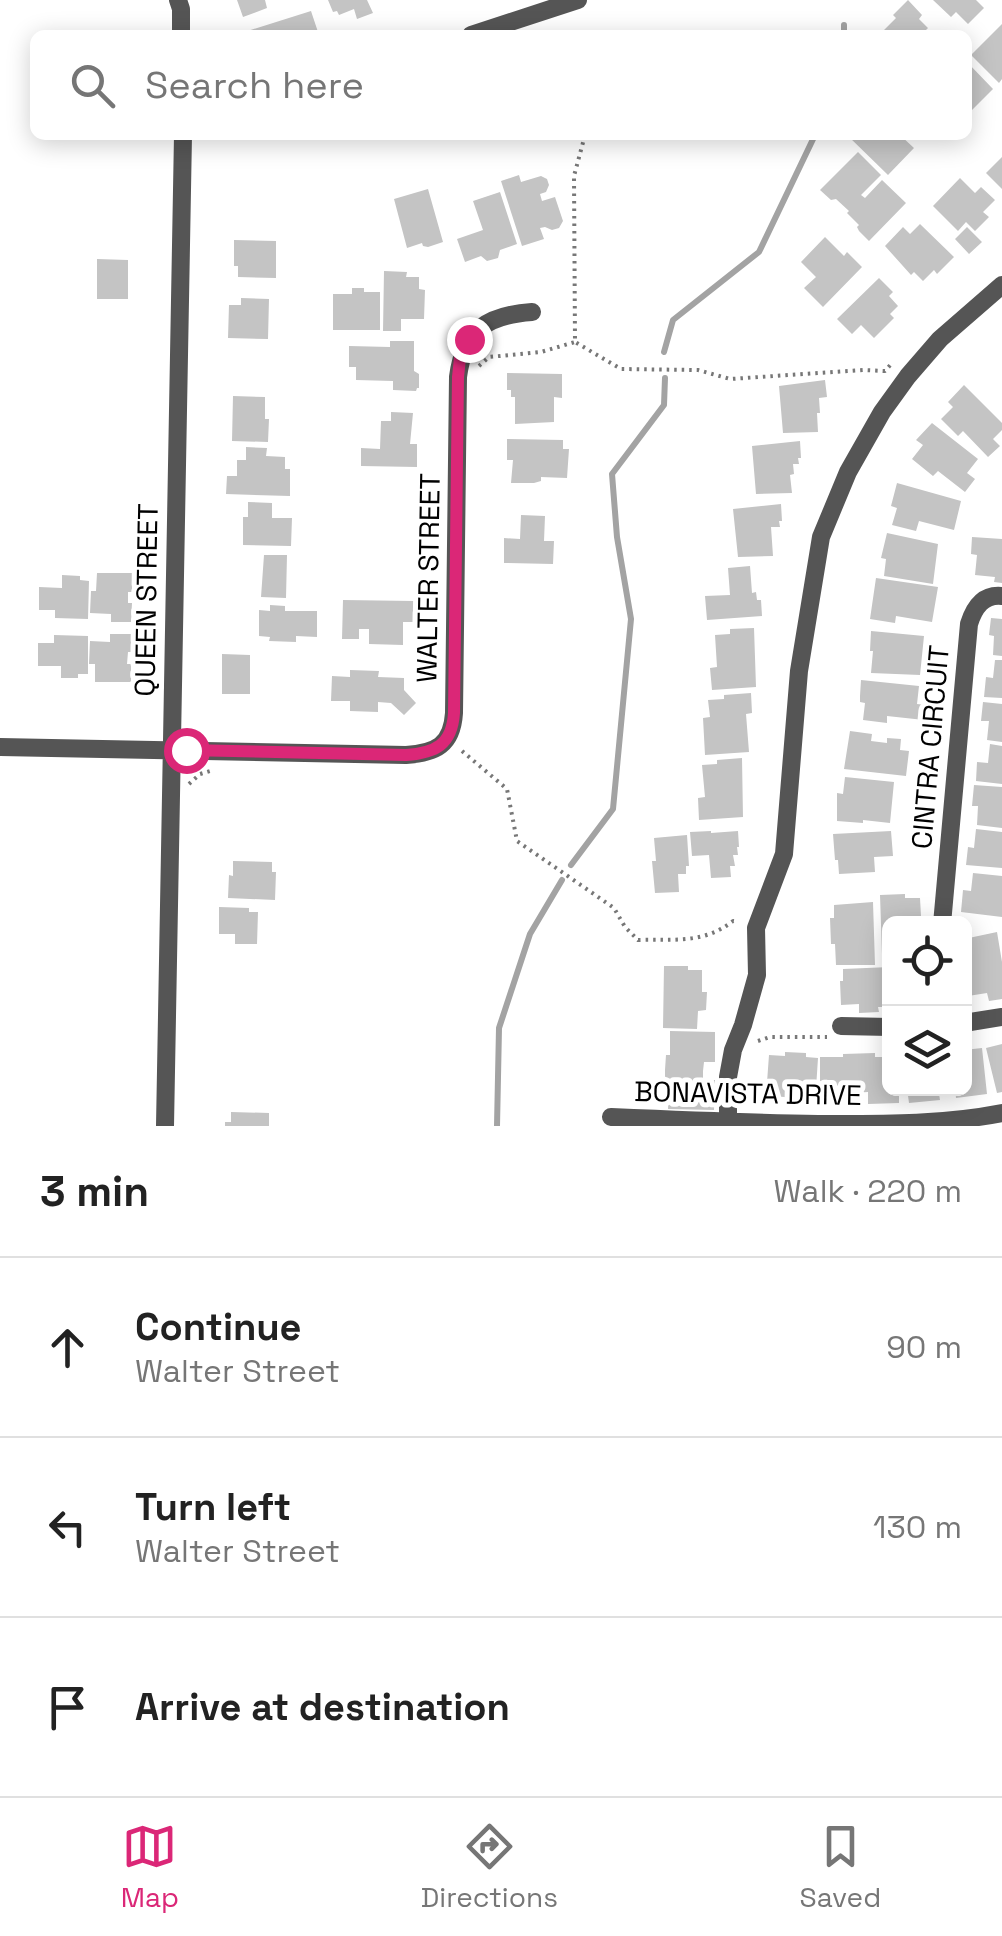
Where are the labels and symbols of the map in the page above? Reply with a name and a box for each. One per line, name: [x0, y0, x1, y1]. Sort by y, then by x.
route end: [447, 317, 493, 363]
street label: WALTER STREET: [408, 473, 448, 683]
street label: QUEEN STREET: [126, 503, 166, 697]
street label: CINTRA CIRCUIT: [903, 644, 957, 850]
route start: [164, 728, 210, 774]
street label: BONAVISTA DRIVE: [634, 1073, 862, 1113]

